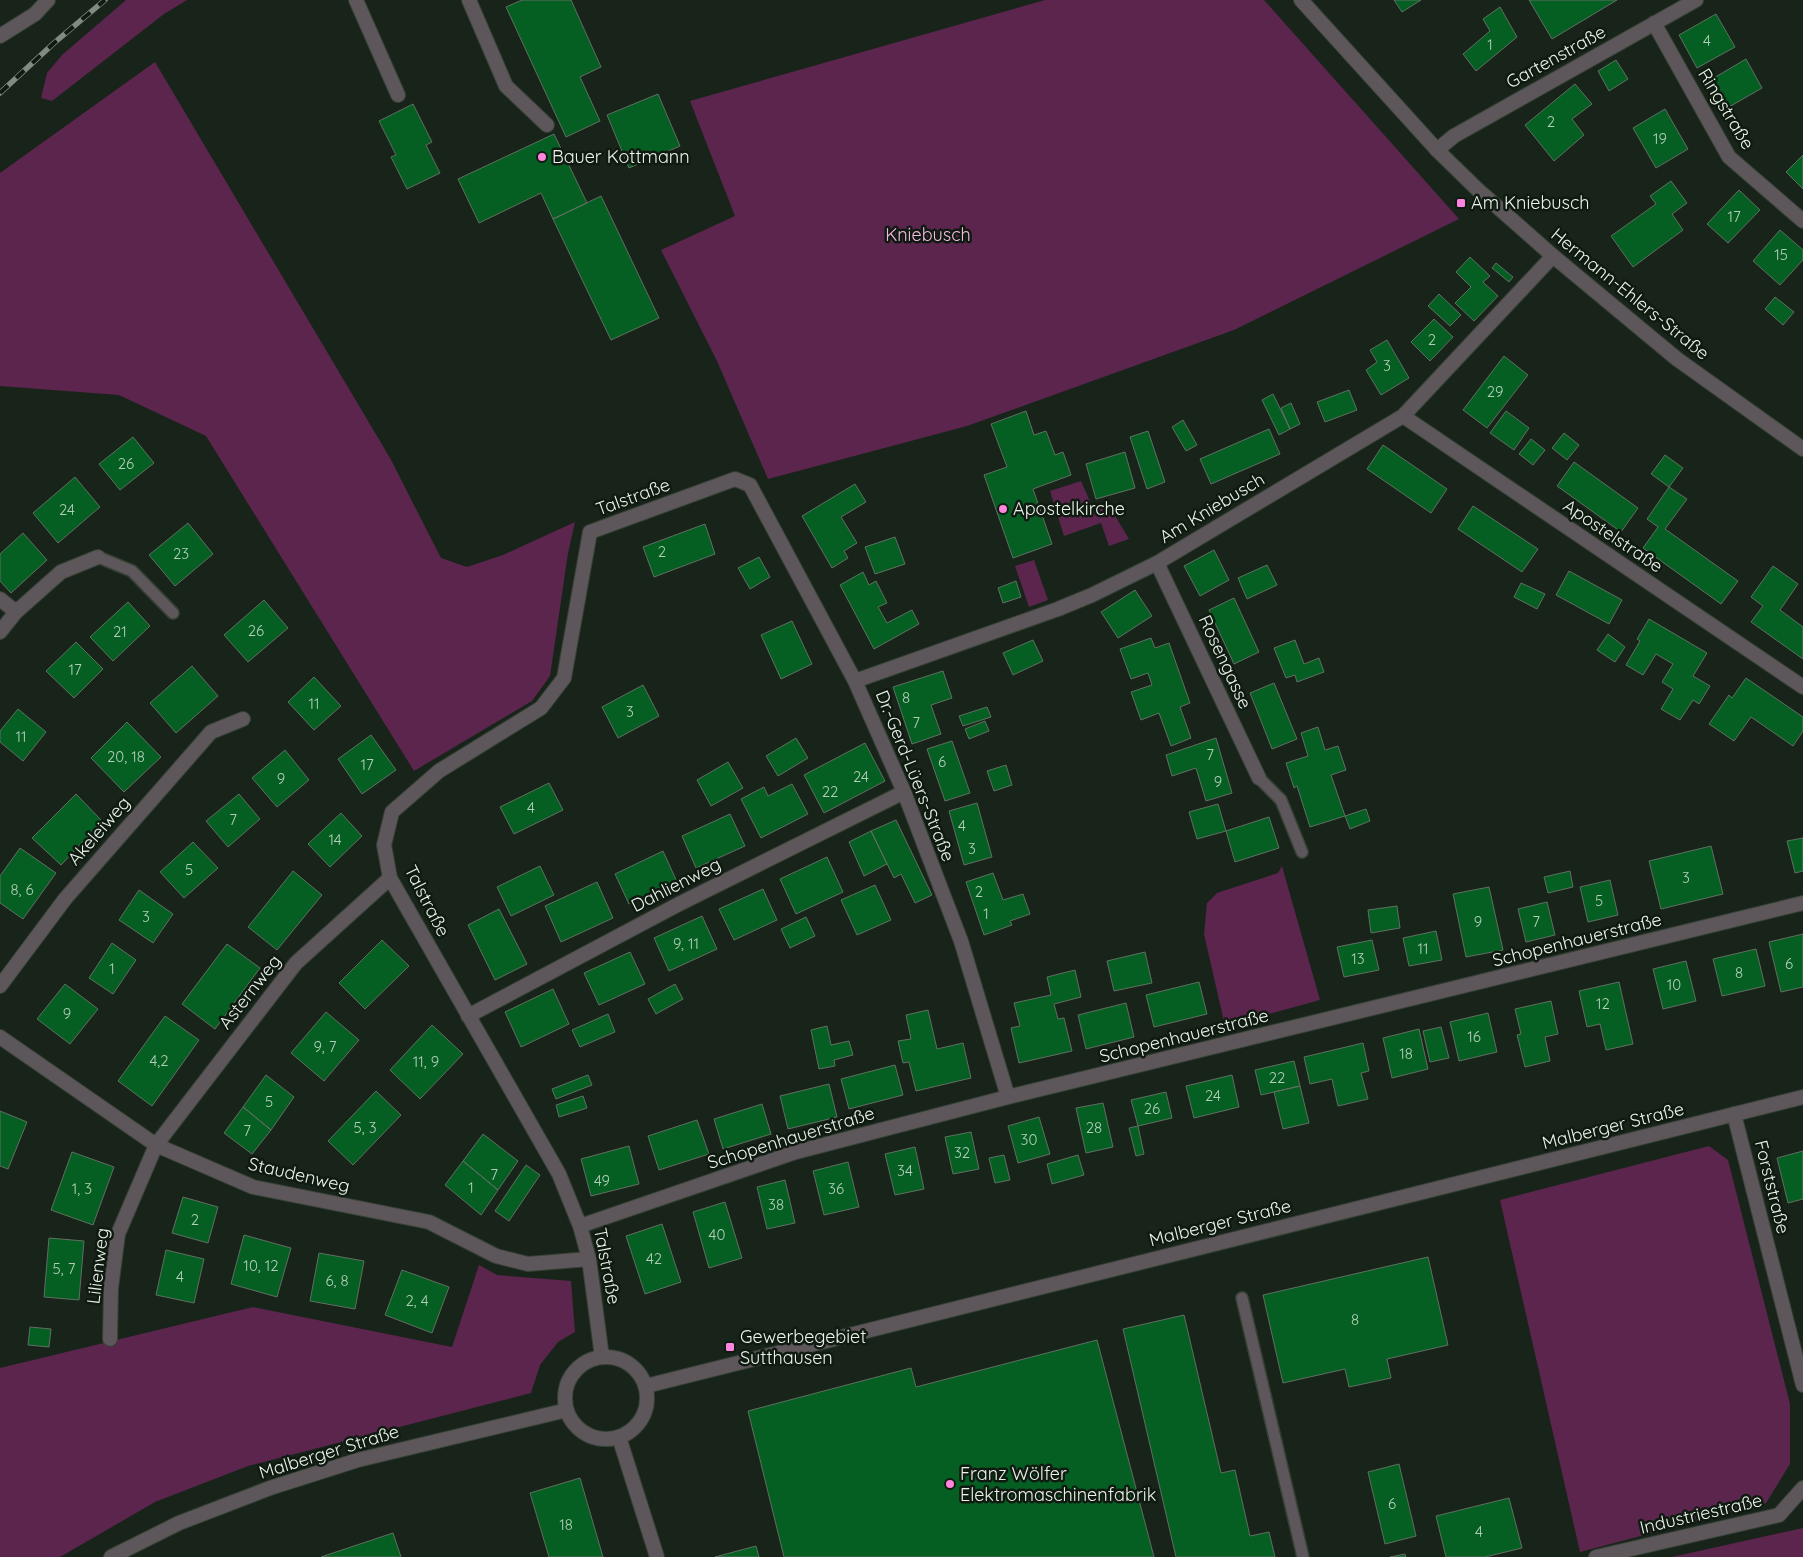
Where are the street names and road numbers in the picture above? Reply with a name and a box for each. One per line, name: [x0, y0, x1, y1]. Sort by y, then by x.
street label: Gartenstraße: [1502, 20, 1610, 93]
street label: Ringstraße: [1693, 64, 1760, 154]
street label: Hermann-Ehlers-Straße: [1546, 223, 1714, 365]
street label: Am Kniebusch: [1155, 467, 1268, 548]
street label: Talstraße: [593, 472, 673, 521]
street label: Apostelstraße: [1559, 494, 1668, 577]
street label: Rosengasse: [1194, 611, 1257, 712]
street label: Dr.-Gerd-Lüers-Straße: [871, 687, 960, 865]
street label: Akeleiweg: [62, 791, 135, 870]
street label: Dahlienweg: [627, 852, 724, 917]
street label: Talstraße: [400, 861, 455, 940]
street label: Schopenhauerstraße: [1490, 907, 1664, 972]
street label: Asternweg: [213, 950, 286, 1034]
street label: Schopenhauerstraße: [1097, 1003, 1271, 1068]
street label: Malberger Straße: [1540, 1097, 1686, 1154]
street label: Schopenhauerstraße: [705, 1101, 877, 1174]
street label: Forststraße: [1750, 1138, 1795, 1236]
street label: Staudenweg: [246, 1152, 352, 1197]
street label: Malberger Straße: [1147, 1194, 1293, 1251]
street label: Lilienweg: [81, 1226, 114, 1305]
street label: Talstraße: [589, 1226, 626, 1306]
street label: Malberger Straße: [256, 1419, 402, 1484]
street label: Industriestraße: [1637, 1488, 1764, 1539]

